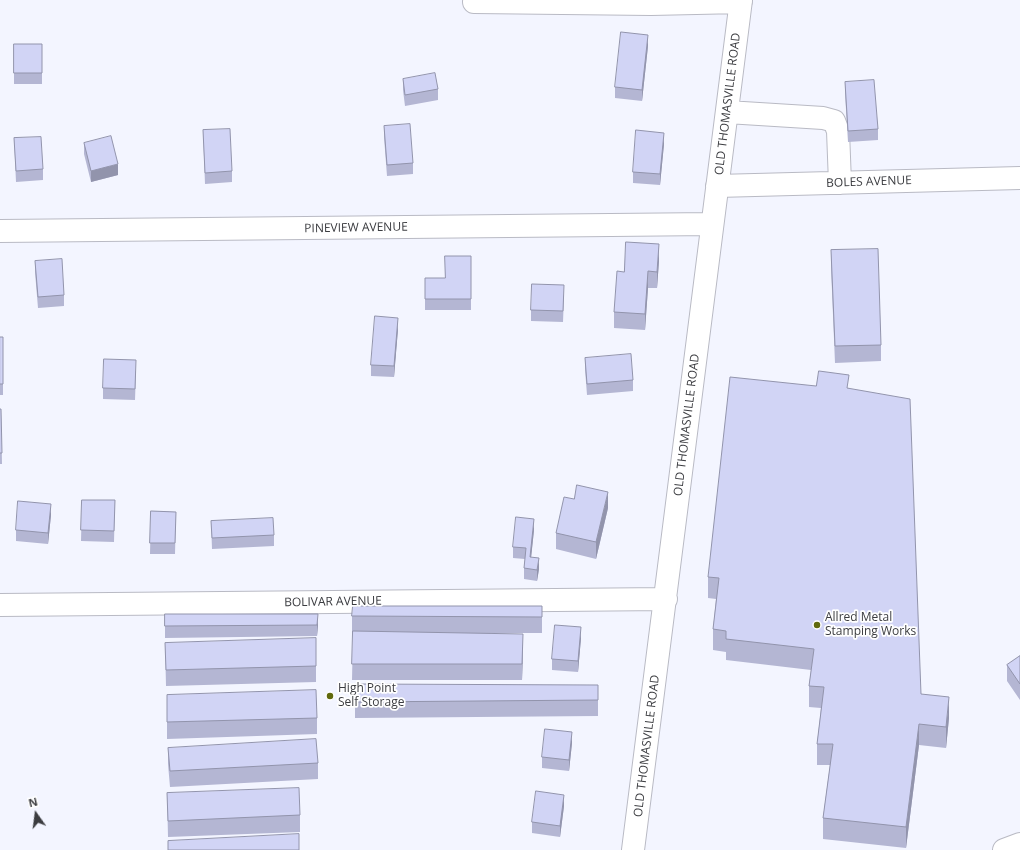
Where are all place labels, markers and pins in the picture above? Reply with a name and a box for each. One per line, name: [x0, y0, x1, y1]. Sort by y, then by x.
place label: Allred Metal Stamping Works: [825, 611, 916, 639]
marker: Allred Metal Stamping Works: [812, 620, 822, 630]
place label: High Point Self Storage: [338, 682, 404, 710]
marker: High Point Self Storage: [325, 691, 335, 701]

